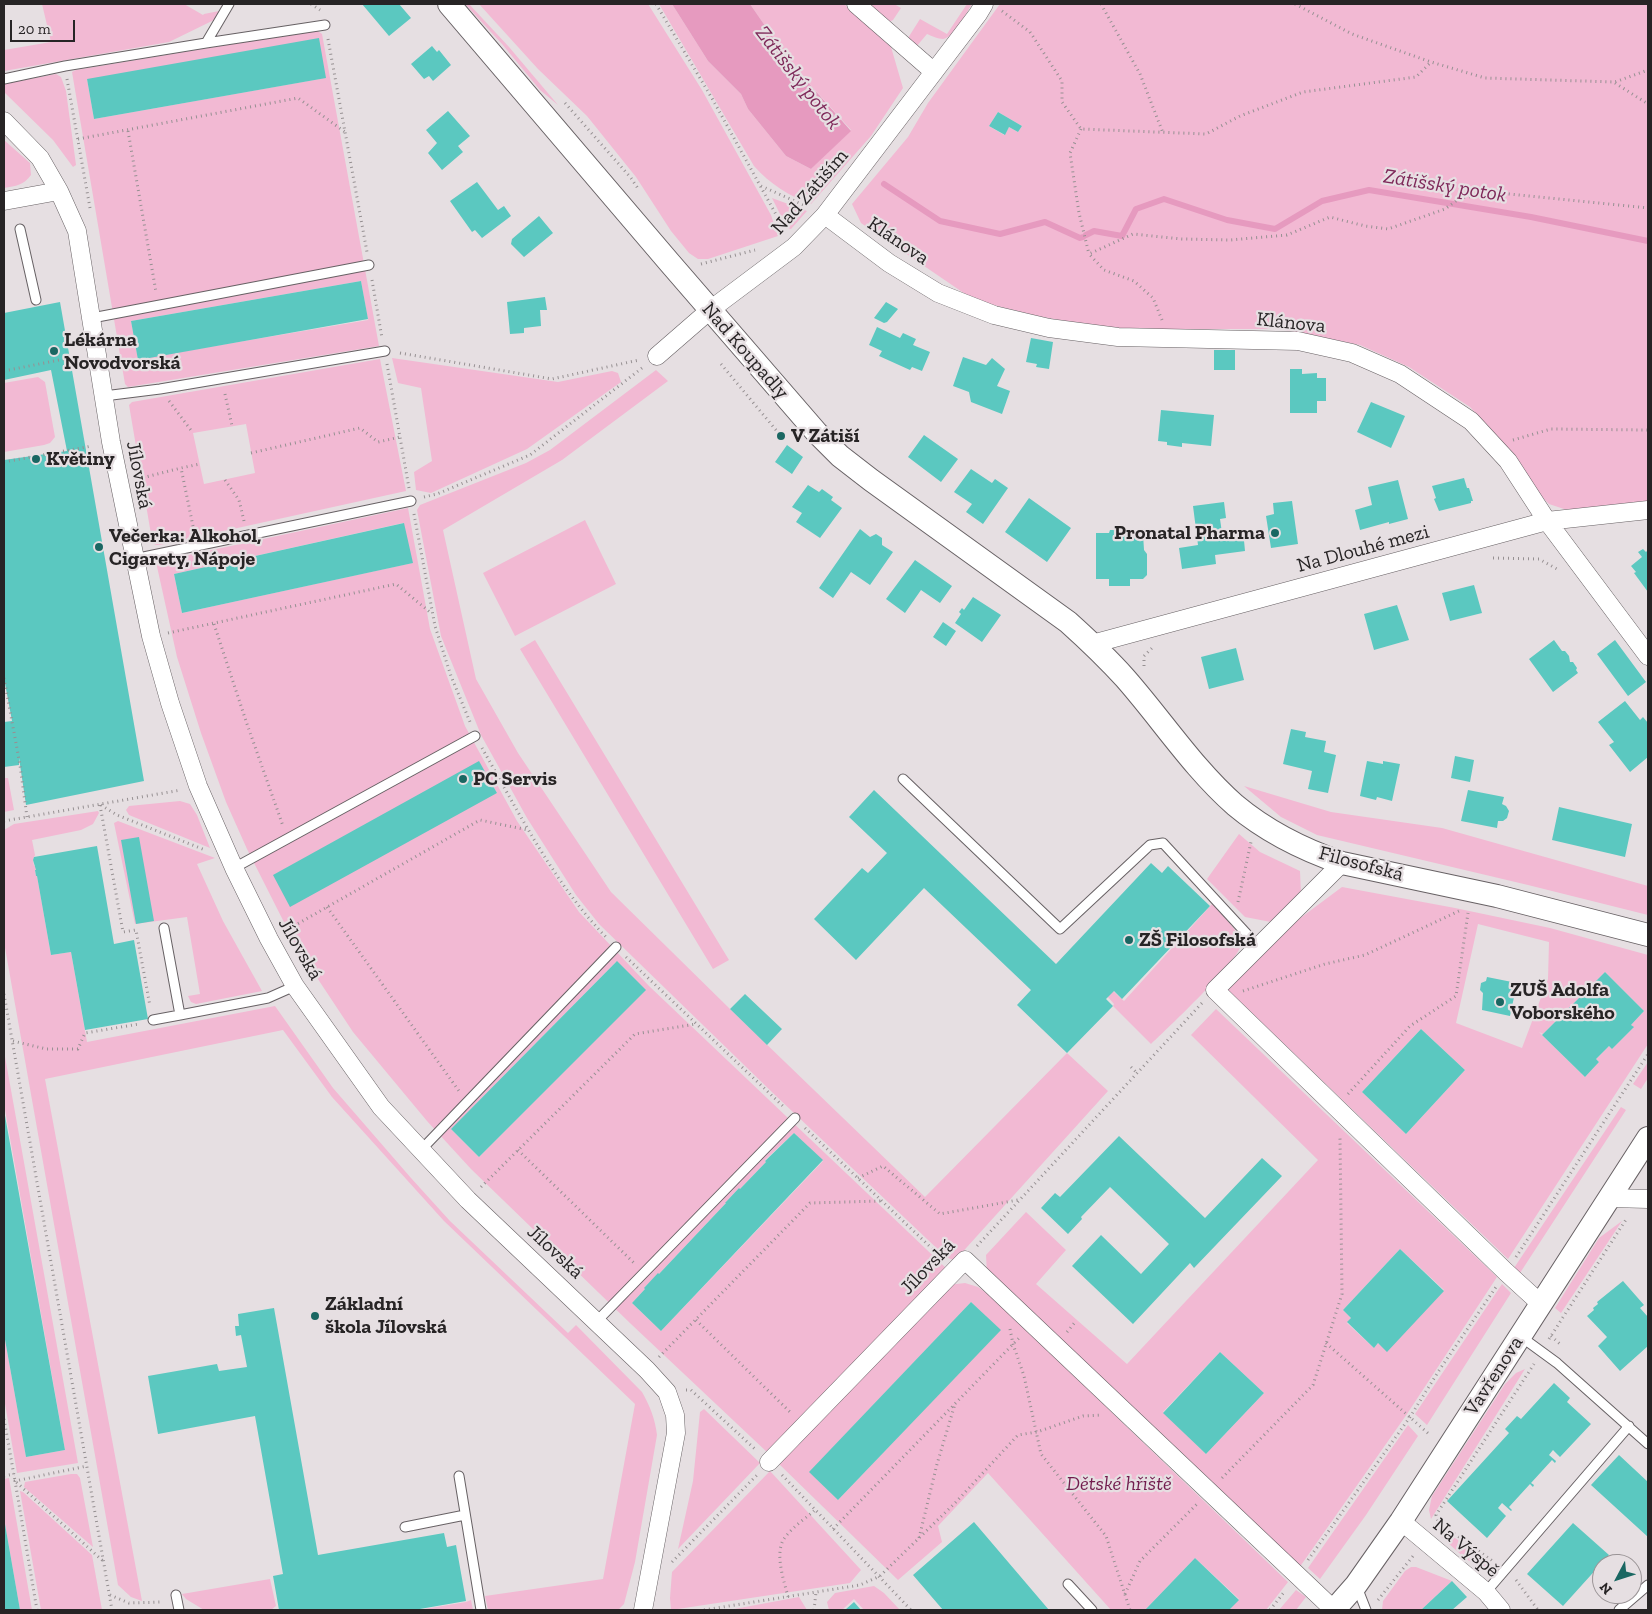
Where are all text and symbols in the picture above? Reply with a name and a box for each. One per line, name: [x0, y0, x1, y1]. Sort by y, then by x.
scale bar: [12, 10, 78, 42]
text: 20 m: [18, 20, 51, 38]
water label: Zátišský potok: [750, 21, 846, 135]
street label: Nad Zátiším: [766, 144, 854, 240]
water label: Zátišský potok: [1382, 164, 1508, 208]
street label: Klánova: [863, 212, 933, 270]
street label: Nad Koupadly: [696, 298, 794, 404]
street label: Klánova: [1255, 307, 1327, 339]
place label: Lékárna Novodvorská: [64, 328, 181, 375]
marker: Lékárna Novodvorská: [48, 345, 60, 357]
place label: V Zátiší: [791, 424, 859, 448]
marker: V Zátiší: [775, 430, 787, 442]
street label: Jílovská: [121, 439, 157, 511]
place label: Květiny: [46, 447, 115, 471]
marker: Květiny: [30, 453, 42, 465]
street label: Na Dlouhé mezi: [1294, 520, 1432, 578]
place label: Pronatal Pharma: [1114, 521, 1265, 545]
place label: Večerka: Alkohol, Cigarety, Nápoje: [109, 524, 262, 571]
marker: Pronatal Pharma: [1269, 527, 1281, 539]
marker: Večerka: Alkohol, Cigarety, Nápoje: [93, 541, 105, 553]
place label: PC Servis: [473, 767, 557, 791]
marker: PC Servis: [457, 773, 469, 785]
street label: Filosofská: [1316, 841, 1406, 887]
street label: Jílovská: [273, 913, 327, 985]
place label: ZŠ Filosofská: [1139, 928, 1256, 952]
marker: ZŠ Filosofská: [1123, 934, 1135, 946]
place label: ZUŠ Adolfa Voborského: [1510, 978, 1615, 1025]
marker: ZUŠ Adolfa Voborského: [1494, 996, 1506, 1008]
street label: Jílovská: [522, 1220, 588, 1284]
street label: Jílovská: [896, 1234, 960, 1300]
place label: Základní škola Jílovská: [325, 1292, 447, 1339]
marker: Základní škola Jílovská: [309, 1310, 321, 1322]
street label: Vavřenova: [1459, 1332, 1529, 1420]
park label: Dětské hřiště: [1066, 1472, 1172, 1496]
street label: Na Výspě: [1428, 1513, 1504, 1583]
north arrow: [1592, 1554, 1642, 1604]
text: N: [1596, 1579, 1616, 1598]

